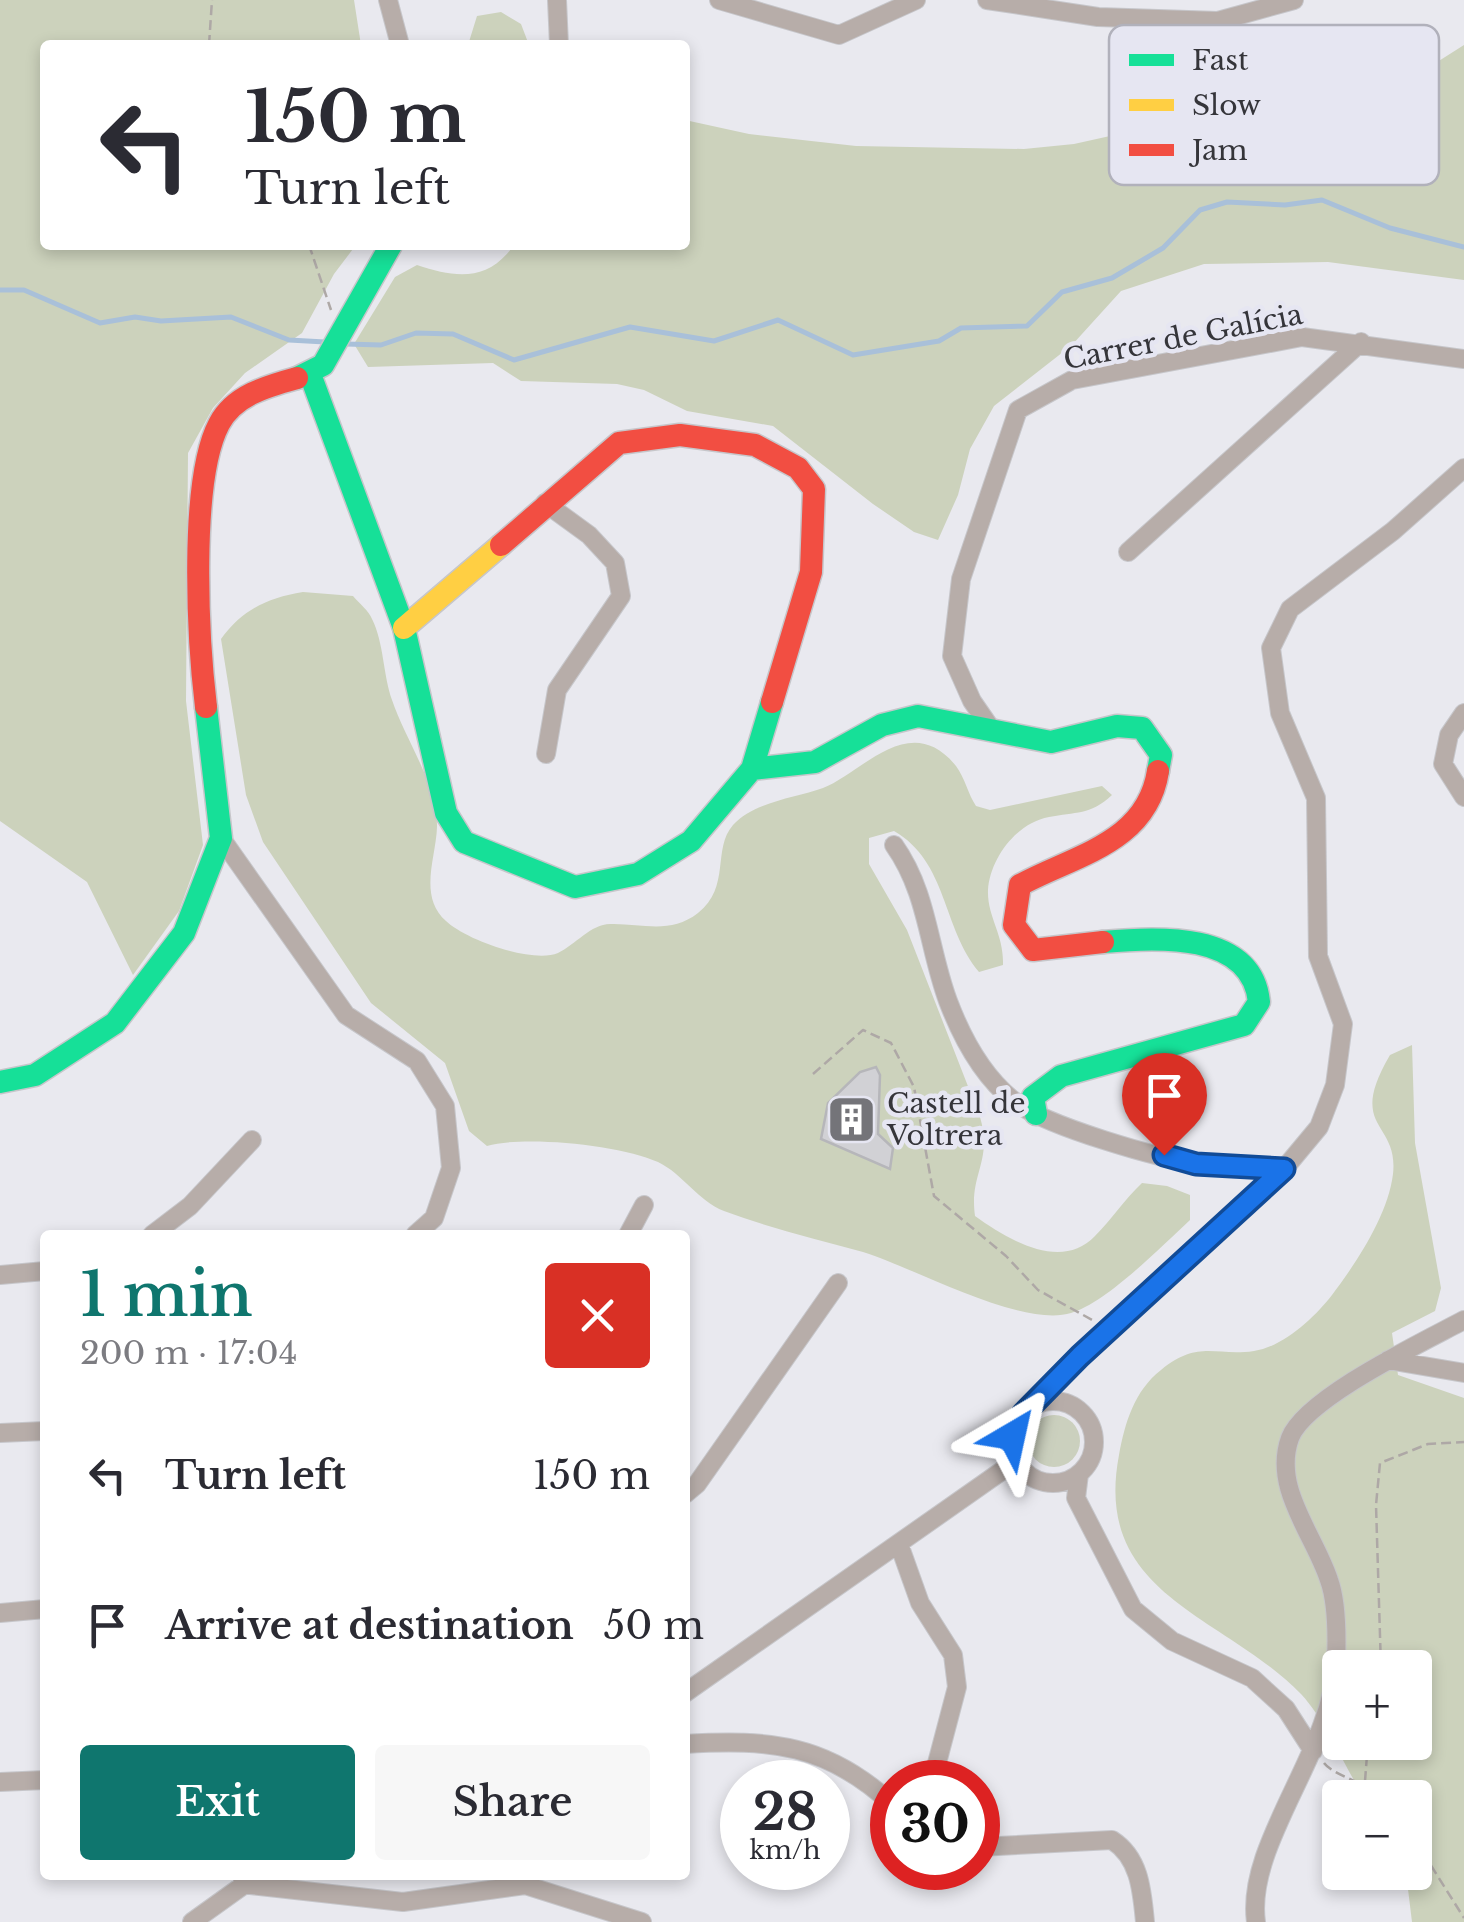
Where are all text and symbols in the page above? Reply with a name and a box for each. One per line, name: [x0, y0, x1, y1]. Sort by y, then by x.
legend: [1109, 25, 1439, 185]
text: Fast: [1192, 43, 1249, 78]
text: 150 m: [245, 74, 466, 161]
icon: left: [80, 80, 210, 210]
text: Slow: [1192, 88, 1261, 123]
text: Jam: [1188, 133, 1248, 168]
text: Turn left: [245, 160, 450, 216]
street label: Carrer de Galícia: [1061, 297, 1306, 377]
pin: [1122, 1053, 1207, 1156]
icon: arrive: [1137, 1068, 1192, 1123]
place label: Castell de Voltrera: [886, 1086, 1026, 1153]
building icon: Castell de Voltrera: [826, 1093, 878, 1145]
text: 1 min: [80, 1258, 253, 1332]
button: close: [545, 1263, 650, 1368]
text: 200 m · 17:04: [80, 1333, 297, 1373]
position arrow: [960, 1384, 1064, 1488]
icon: left: [80, 1448, 135, 1503]
text: Turn left: [165, 1452, 346, 1499]
text: 150 m: [533, 1452, 650, 1499]
icon: arrive: [80, 1598, 135, 1653]
text: Arrive at destination: [165, 1602, 574, 1649]
text: 50 m: [604, 1602, 704, 1649]
map controls: [1322, 1650, 1432, 1890]
button: +: [1322, 1650, 1432, 1760]
button: Exit: [80, 1745, 355, 1860]
button: Share: [375, 1745, 650, 1860]
speed limit sign: 30: [870, 1760, 1000, 1890]
button: −: [1322, 1780, 1432, 1890]
text: 28: [753, 1781, 817, 1844]
text: km/h: [750, 1835, 820, 1866]

